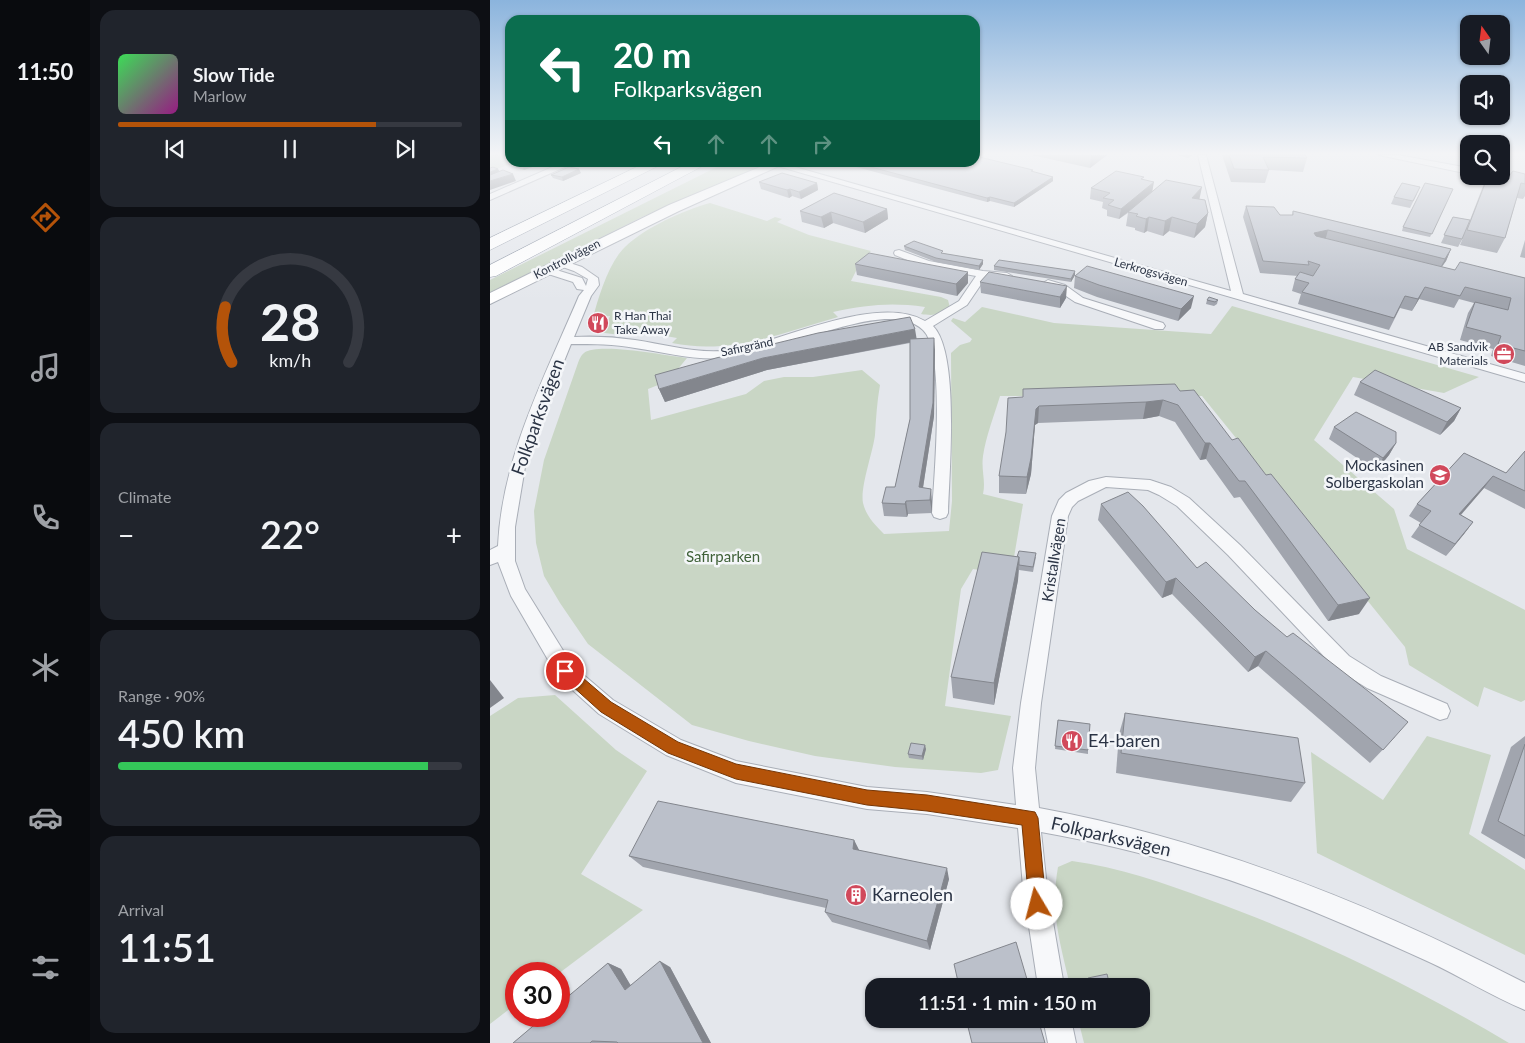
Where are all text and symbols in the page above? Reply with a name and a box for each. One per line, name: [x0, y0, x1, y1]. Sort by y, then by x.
north arrow: [1460, 15, 1510, 65]
map controls: [1460, 15, 1510, 185]
text: 20 m: [613, 33, 691, 75]
icon: left: [530, 35, 595, 100]
text: 11:50: [17, 58, 73, 85]
text: Slow Tide: [193, 63, 275, 86]
text: Folkparksvägen: [613, 75, 762, 102]
button: sound: [1460, 75, 1510, 125]
text: Marlow: [193, 86, 247, 105]
icon: left: [649, 130, 677, 158]
icon: ahead: [702, 130, 730, 158]
icon: ahead: [755, 130, 783, 158]
icon: right: [808, 130, 836, 158]
icon: previous: [161, 135, 189, 163]
icon: pause: [276, 135, 304, 163]
icon: next: [391, 135, 419, 163]
button: search: [1460, 135, 1510, 185]
icon: directions: [28, 200, 63, 235]
street label: Kontrollvägen: [531, 235, 603, 282]
street label: Lerkrogsvägen: [1113, 254, 1190, 289]
text: 28: [260, 290, 320, 352]
place label: R Han Thai Take Away: [614, 308, 672, 337]
restaurant icon: R Han Thai Take Away: [586, 311, 610, 335]
street label: Safirgränd: [719, 334, 775, 359]
place label: AB Sandvik Materials: [1428, 339, 1489, 368]
office icon: AB Sandvik Materials: [1492, 342, 1516, 366]
text: km/h: [269, 349, 311, 371]
icon: music: [28, 350, 63, 385]
street label: Folkparksvägen: [506, 355, 568, 478]
place label: Mockasinen Solbergaskolan: [1325, 456, 1424, 491]
school or university icon: Mockasinen Solbergaskolan: [1428, 463, 1452, 487]
text: Climate: [118, 487, 171, 506]
icon: phone: [28, 500, 63, 535]
text: 22°: [260, 511, 320, 557]
street label: Kristallvägen: [1038, 517, 1069, 603]
text: −: [118, 518, 134, 552]
text: +: [446, 518, 462, 552]
park label: Safirparken: [686, 547, 760, 565]
icon: climate: [28, 650, 63, 685]
pin: [544, 650, 586, 692]
icon: arrive: [551, 657, 579, 685]
text: Range · 90%: [118, 686, 205, 705]
text: 450 km: [118, 710, 245, 756]
restaurant icon: E4-baren: [1060, 729, 1084, 753]
place label: E4-baren: [1088, 729, 1160, 751]
icon: car: [28, 800, 63, 835]
street label: Folkparksvägen: [1049, 812, 1173, 860]
position arrow: [1010, 877, 1062, 929]
building icon: Karneolen: [844, 883, 868, 907]
place label: Karneolen: [872, 883, 953, 905]
text: Arrival: [118, 900, 164, 919]
text: 11:51: [118, 924, 216, 970]
icon: filters: [28, 950, 63, 985]
speed limit sign: 30: [505, 962, 570, 1027]
text: 11:51 · 1 min · 150 m: [918, 991, 1097, 1014]

